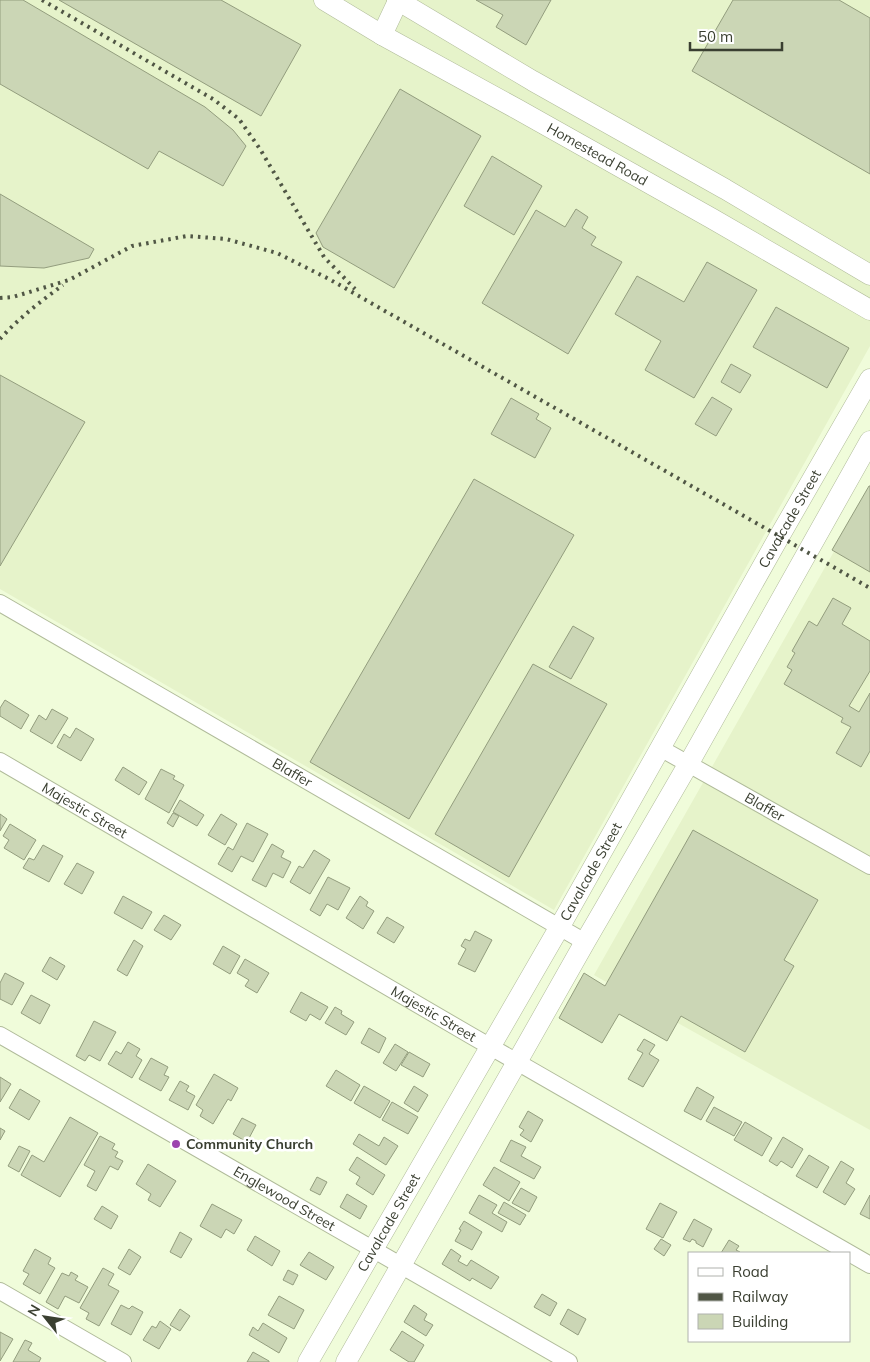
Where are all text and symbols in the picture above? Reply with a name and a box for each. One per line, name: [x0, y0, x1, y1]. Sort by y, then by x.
scale bar: [690, 20, 782, 52]
text: 50 m: [698, 27, 733, 46]
street label: Homestead Road: [544, 119, 651, 190]
street label: Cavalcade Street: [754, 466, 825, 571]
street label: Blaffer: [269, 754, 316, 792]
street label: Majestic Street: [39, 778, 131, 842]
street label: Blaffer: [741, 788, 789, 826]
street label: Cavalcade Street: [556, 819, 626, 924]
street label: Majestic Street: [388, 982, 480, 1046]
place label: Community Church: [186, 1135, 313, 1153]
marker: Community Church: [170, 1138, 182, 1150]
street label: Englewood Street: [230, 1162, 339, 1235]
street label: Cavalcade Street: [353, 1170, 424, 1275]
legend: [688, 1252, 850, 1342]
text: Road: [732, 1262, 769, 1281]
text: Railway: [732, 1287, 788, 1306]
north arrow: [20, 1292, 70, 1342]
text: N: [23, 1301, 44, 1320]
text: Building: [732, 1312, 788, 1331]

